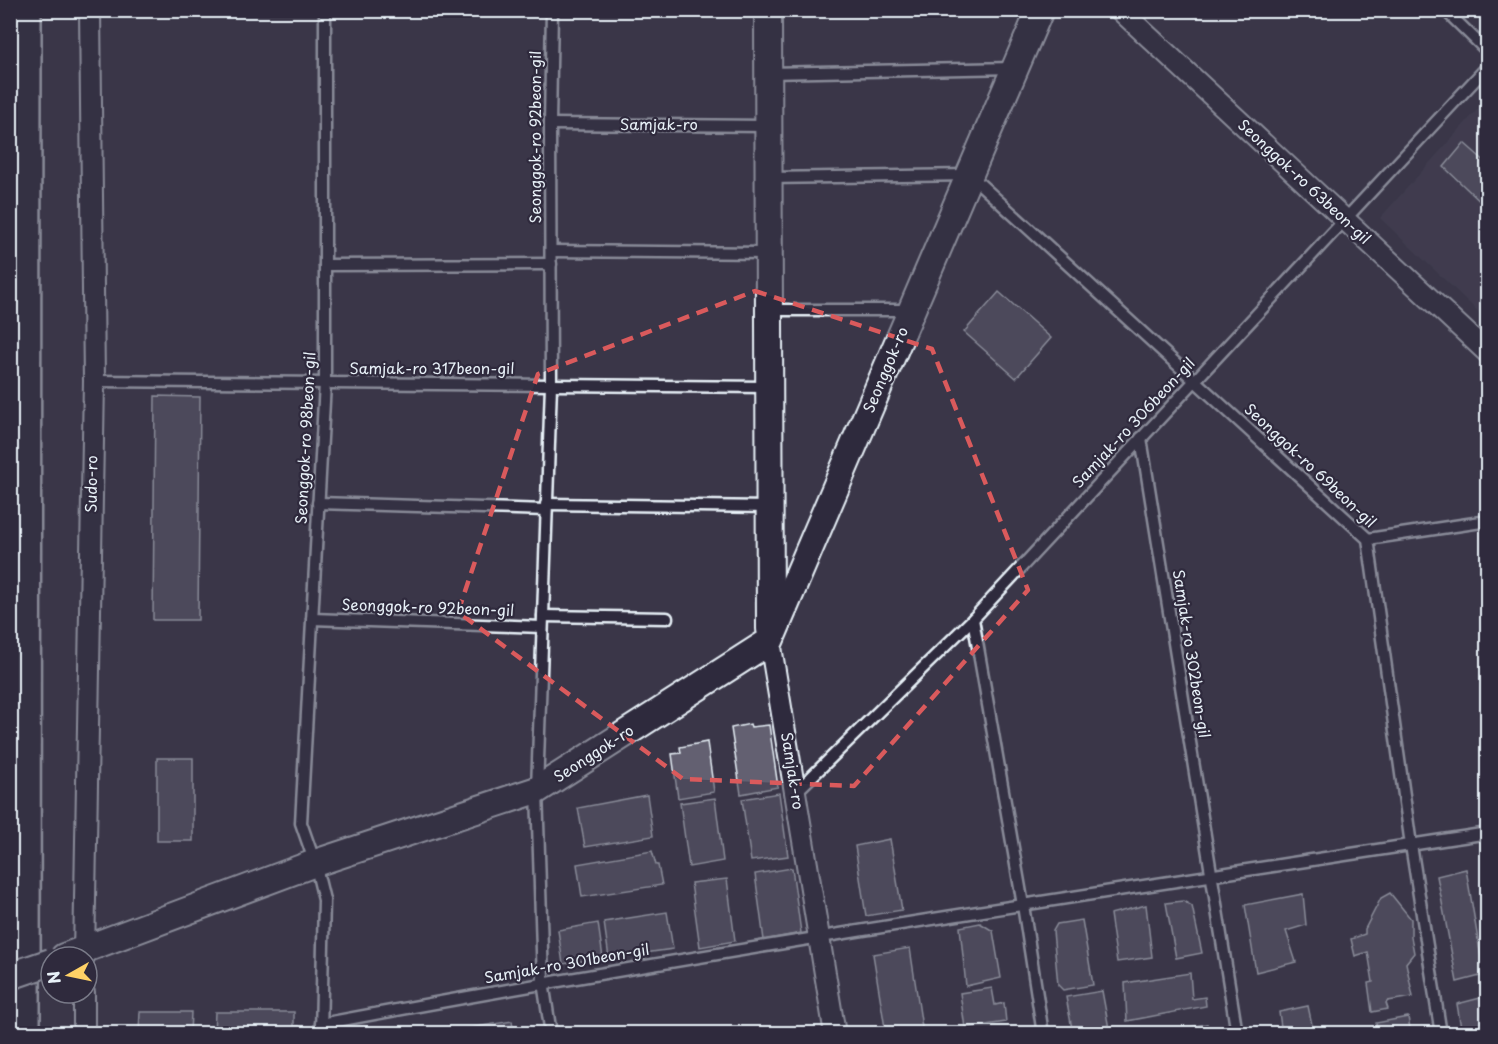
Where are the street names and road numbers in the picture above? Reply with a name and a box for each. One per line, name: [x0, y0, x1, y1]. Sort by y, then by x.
street label: Seonggok-ro 92beon-gil: [523, 51, 546, 223]
street label: Samjak-ro: [620, 112, 698, 135]
street label: Seonggok-ro 63beon-gil: [1233, 113, 1377, 249]
street label: Seonggok-ro: [856, 323, 913, 416]
street label: Seonggok-ro 98beon-gil: [288, 351, 321, 525]
street label: Samjak-ro 306beon-gil: [1066, 352, 1200, 492]
street label: Samjak-ro 317beon-gil: [349, 356, 515, 379]
street label: Seonggok-ro 69beon-gil: [1240, 397, 1382, 532]
street label: Sudo-ro: [79, 455, 102, 513]
street label: Samjak-ro 302beon-gil: [1168, 568, 1217, 740]
street label: Seonggok-ro 92beon-gil: [341, 592, 515, 621]
street label: Seonggok-ro: [549, 718, 638, 787]
street label: Samjak-ro: [776, 731, 811, 811]
street label: Samjak-ro 301beon-gil: [482, 937, 651, 988]

